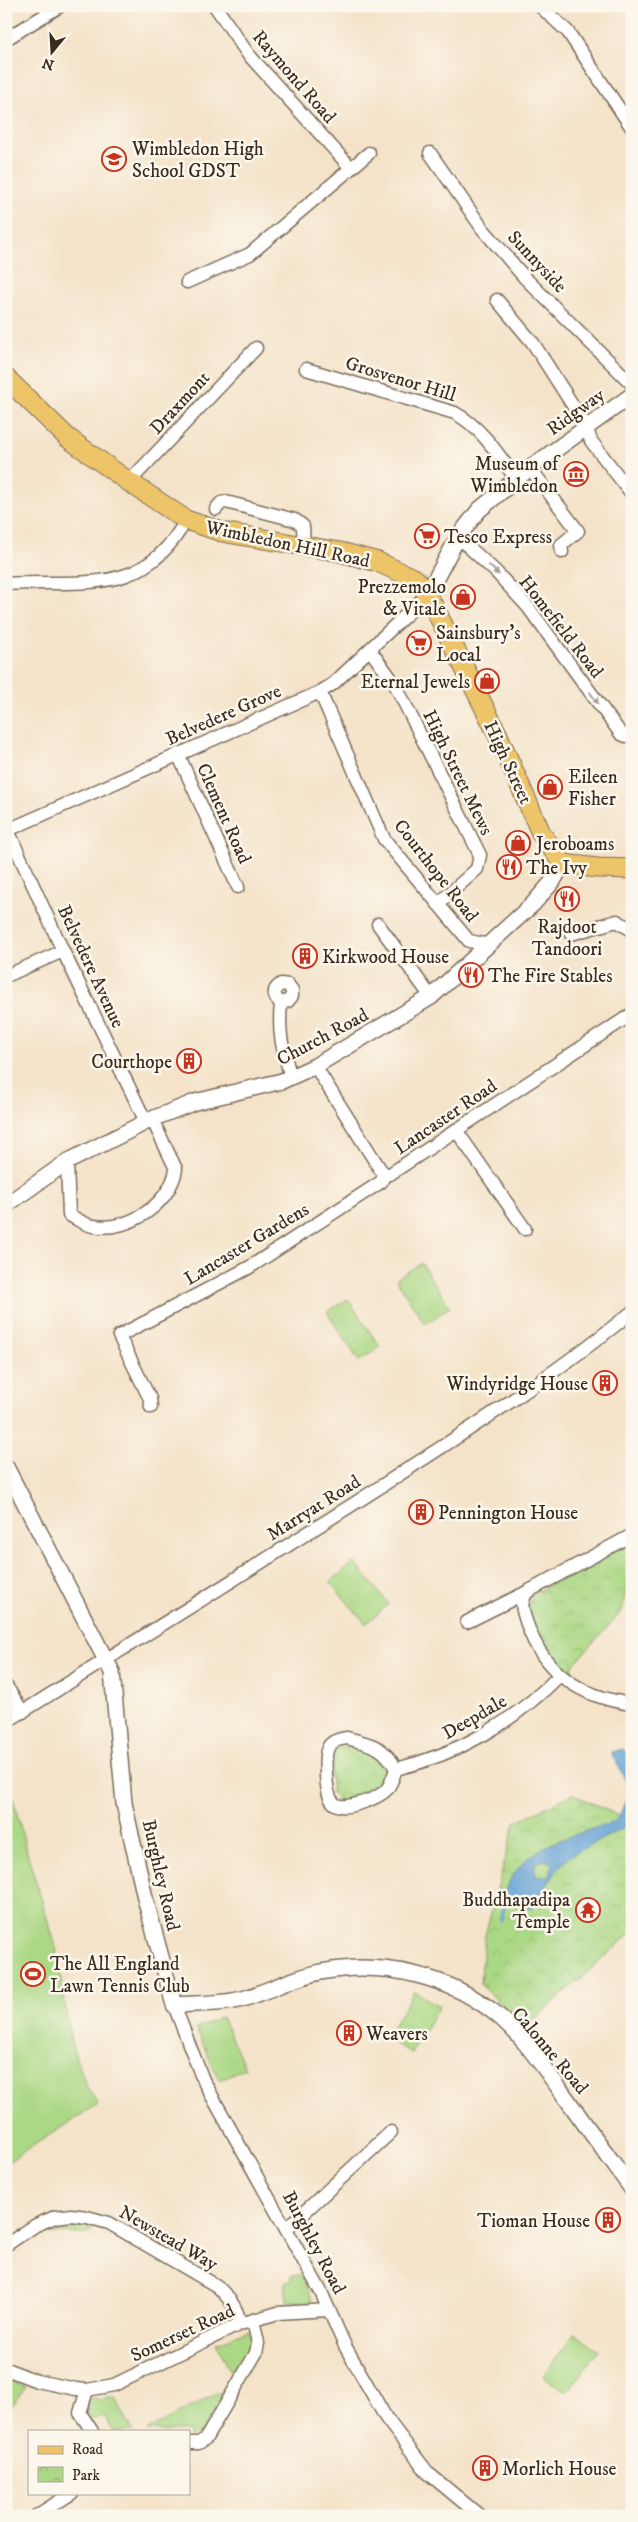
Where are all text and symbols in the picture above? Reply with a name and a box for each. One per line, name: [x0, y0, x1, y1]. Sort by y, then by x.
street label: Raymond Road: [247, 26, 341, 129]
north arrow: [28, 28, 78, 78]
text: N: [40, 53, 57, 74]
place label: Wimbledon High School GDST: [131, 138, 264, 183]
school or university icon: Wimbledon High School GDST: [101, 146, 127, 172]
street label: Sunnyside: [502, 226, 571, 298]
street label: Grosvenor Hill: [342, 352, 459, 407]
street label: Draxmont: [145, 367, 215, 439]
street label: Ridgway: [543, 383, 610, 441]
place label: Museum of Wimbledon: [470, 453, 561, 498]
museum icon: Museum of Wimbledon: [563, 461, 589, 487]
street label: Wimbledon Hill Road: [203, 516, 372, 573]
supermarket icon: Tesco Express: [414, 523, 440, 549]
place label: Tesco Express: [444, 526, 552, 549]
one-way arrow: [487, 564, 499, 576]
street label: Homefield Road: [514, 571, 608, 683]
place label: Prezzemolo & Vitale: [357, 576, 446, 621]
shop icon: Prezzemolo & Vitale: [450, 584, 476, 610]
place label: Sainsbury's Local: [436, 622, 521, 667]
supermarket icon: Sainsbury's Local: [406, 630, 432, 656]
shop icon: Eternal Jewels: [474, 668, 500, 694]
place label: Eternal Jewels: [361, 671, 470, 694]
street label: Belvedere Grove: [162, 680, 285, 751]
one-way arrow: [589, 691, 599, 705]
street label: High Street Mews: [417, 706, 498, 839]
street label: High Street: [478, 717, 537, 808]
street label: Clement Road: [191, 760, 256, 868]
place label: Eileen Fisher: [568, 766, 618, 811]
shop icon: Eileen Fisher: [537, 774, 563, 800]
street label: Courthope Road: [389, 815, 483, 927]
shop icon: Jeroboams: [505, 830, 531, 856]
place label: Jeroboams: [534, 833, 614, 856]
restaurant icon: The Ivy: [496, 854, 522, 880]
place label: The Ivy: [526, 857, 588, 880]
restaurant icon: Rajdoot Tandoori: [554, 886, 580, 912]
street label: Belvedere Avenue: [52, 902, 129, 1032]
place label: Rajdoot Tandoori: [532, 916, 602, 961]
building icon: Kirkwood House: [292, 943, 318, 969]
place label: Kirkwood House: [322, 946, 449, 969]
restaurant icon: The Fire Stables: [458, 962, 484, 988]
place label: The Fire Stables: [488, 965, 613, 988]
street label: Church Road: [273, 1003, 373, 1071]
building icon: Courthope: [176, 1048, 202, 1074]
place label: Courthope: [91, 1051, 172, 1074]
street label: Lancaster Road: [390, 1074, 502, 1160]
street label: Lancaster Gardens: [180, 1198, 313, 1291]
building icon: Windyridge House: [592, 1370, 618, 1396]
place label: Windyridge House: [446, 1373, 588, 1396]
street label: Marryat Road: [263, 1470, 365, 1546]
building icon: Pennington House: [408, 1499, 434, 1525]
place label: Pennington House: [438, 1502, 578, 1525]
street label: Deepdale: [438, 1690, 511, 1745]
street label: Burghley Road: [137, 1817, 185, 1934]
place label: Buddhapadipa Temple: [462, 1889, 570, 1934]
temple icon: Buddhapadipa Temple: [575, 1897, 601, 1923]
place label: The All England Lawn Tennis Club: [50, 1953, 190, 1998]
sports icon: The All England Lawn Tennis Club: [20, 1961, 46, 1987]
street label: Calonne Road: [507, 2003, 593, 2100]
building icon: Weavers: [336, 2020, 362, 2046]
place label: Weavers: [365, 2023, 428, 2046]
street label: Burghley Road: [277, 2187, 351, 2299]
street label: Newstead Way: [115, 2201, 223, 2276]
building icon: Tioman House: [595, 2207, 621, 2233]
place label: Tioman House: [477, 2210, 590, 2233]
street label: Somerset Road: [127, 2299, 239, 2367]
legend: [28, 2430, 190, 2494]
text: Road: [72, 2440, 104, 2459]
building icon: Morlich House: [472, 2455, 498, 2481]
place label: Morlich House: [502, 2458, 616, 2481]
text: Park: [72, 2466, 101, 2485]

